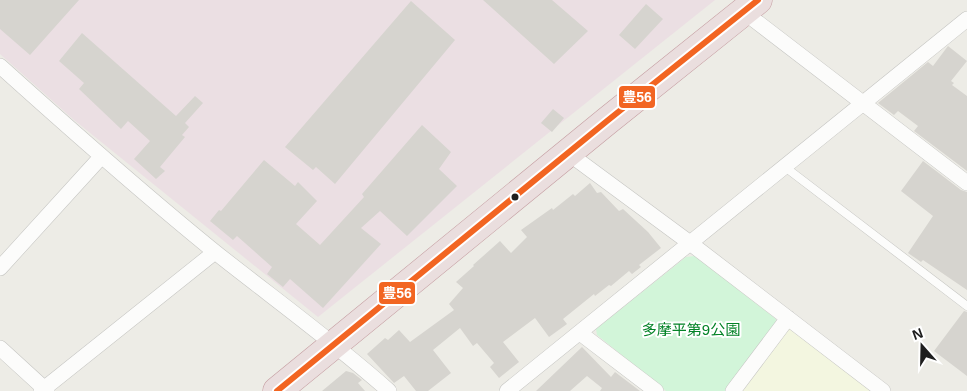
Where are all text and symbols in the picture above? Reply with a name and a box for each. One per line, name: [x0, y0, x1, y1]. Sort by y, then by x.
line badge: 豊56: [618, 85, 656, 109]
text: 豊56: [622, 89, 652, 105]
unlabelled marker: [510, 192, 520, 202]
line badge: 豊56: [378, 281, 416, 305]
text: 豊56: [382, 285, 412, 301]
park label: 多摩平第9公園: [642, 321, 740, 338]
north arrow: [897, 321, 947, 371]
text: N: [910, 325, 925, 343]

